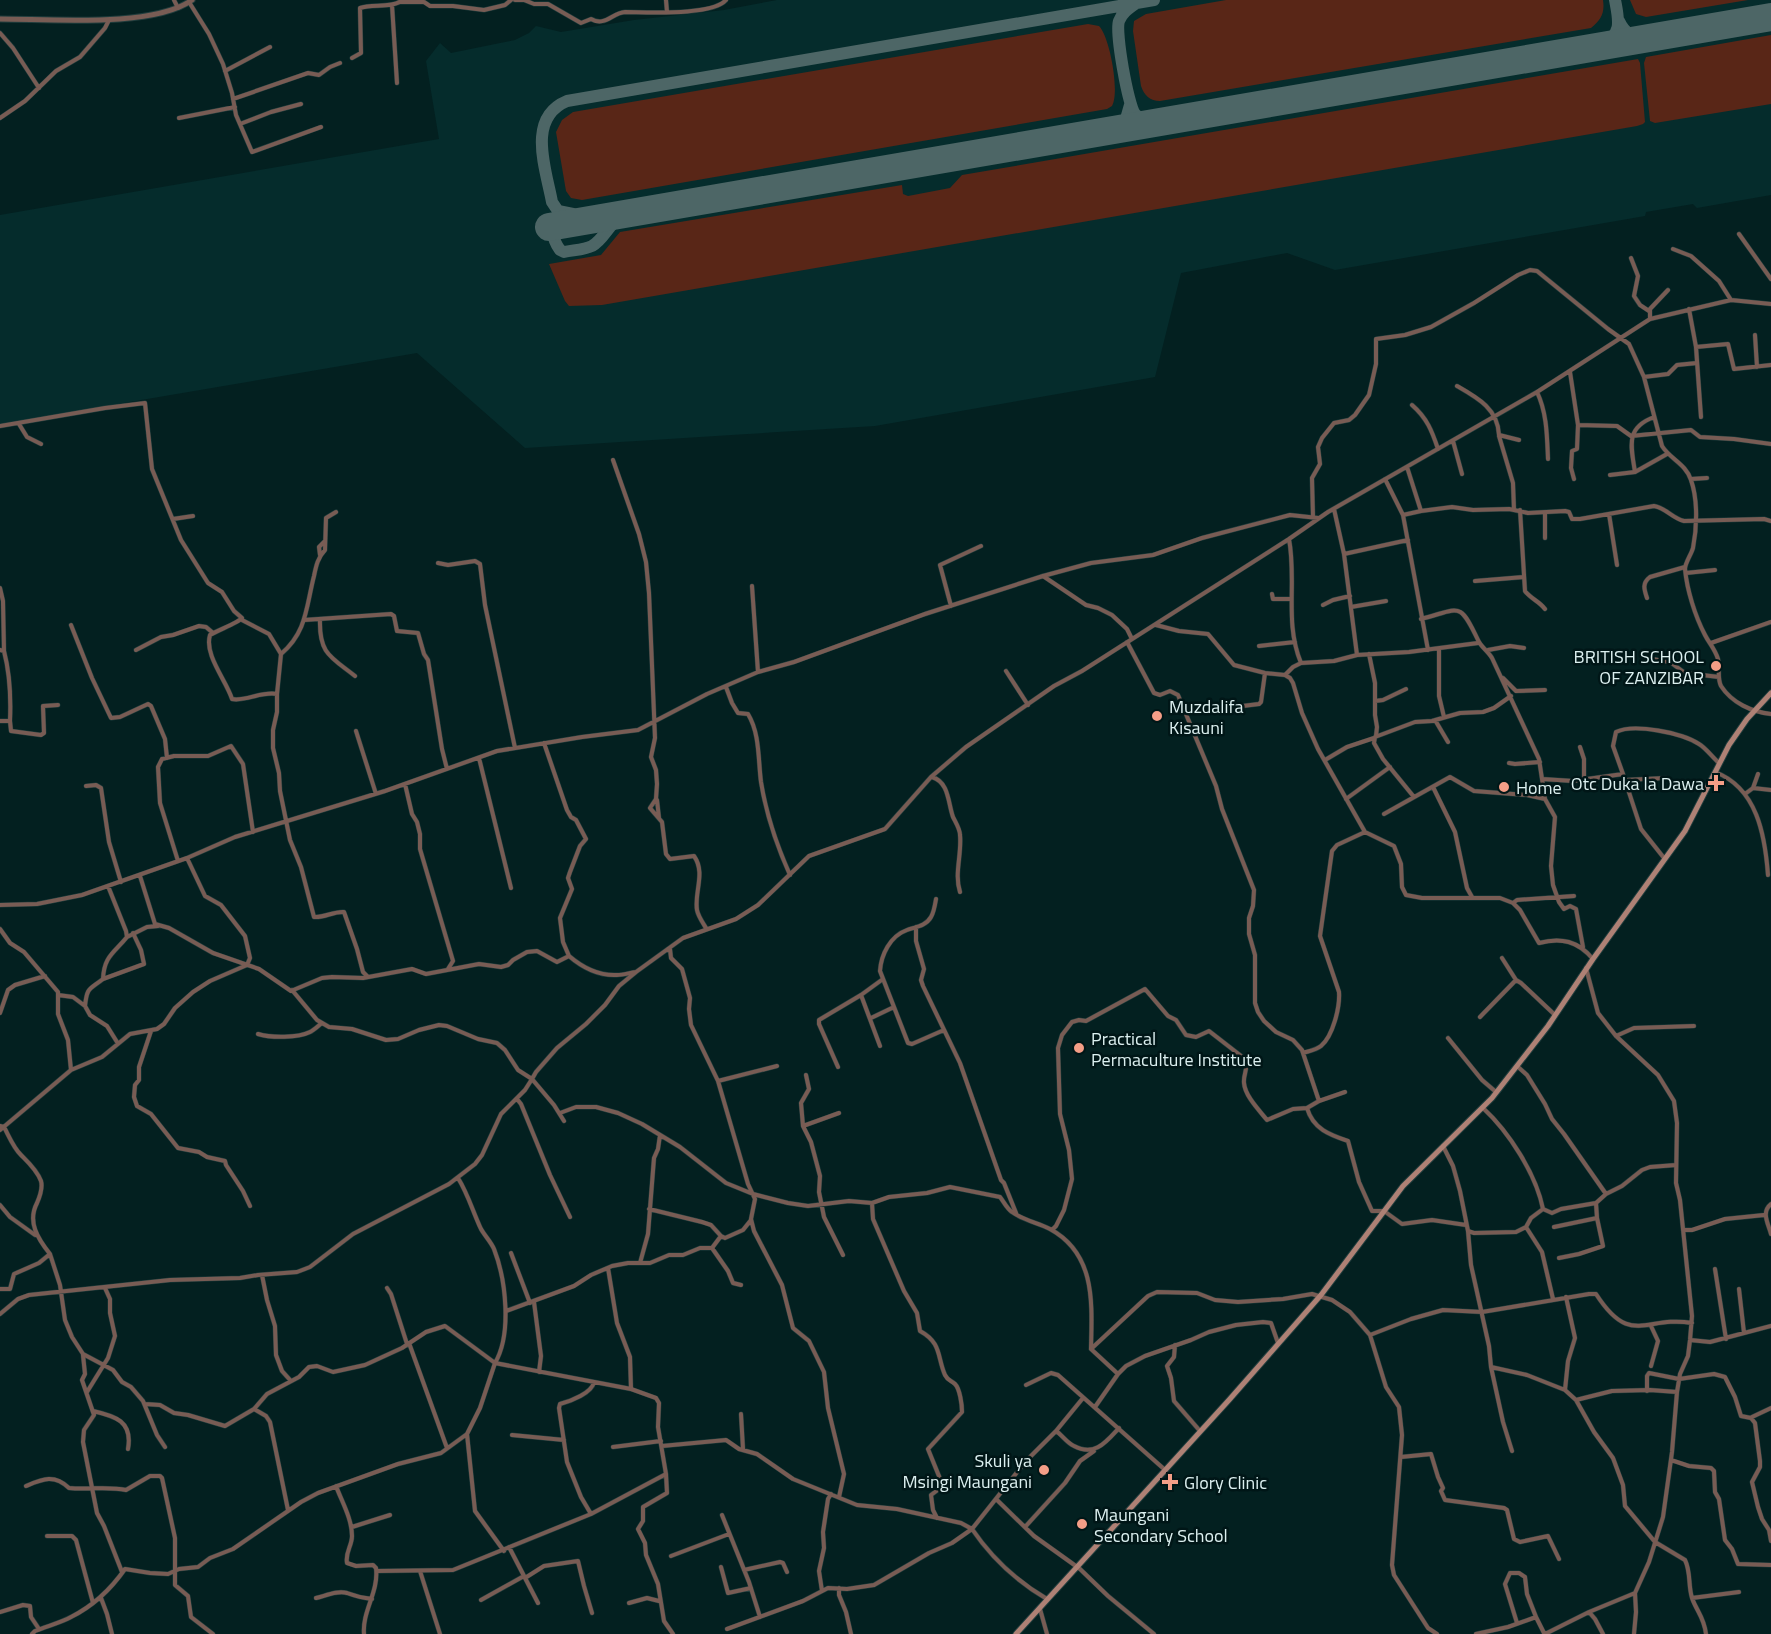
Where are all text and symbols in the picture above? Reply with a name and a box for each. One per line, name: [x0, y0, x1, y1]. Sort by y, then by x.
place label: BRITISH SCHOOL OF ZANZIBAR: [1574, 643, 1704, 691]
marker: BRITISH SCHOOL OF ZANZIBAR: [1709, 659, 1723, 673]
place label: Muzdalifa Kisauni: [1169, 693, 1243, 741]
marker: Muzdalifa Kisauni: [1150, 709, 1164, 723]
place label: Otc Duka la Dawa: [1571, 770, 1704, 797]
place label: Home: [1516, 774, 1562, 801]
marker: Otc Duka la Dawa: [1709, 776, 1723, 790]
marker: Home: [1497, 780, 1511, 794]
place label: Practical Permaculture Institute: [1091, 1025, 1262, 1073]
marker: Practical Permaculture Institute: [1072, 1041, 1086, 1055]
place label: Skuli ya Msingi Maungani: [903, 1447, 1032, 1495]
marker: Skuli ya Msingi Maungani: [1037, 1463, 1051, 1477]
place label: Glory Clinic: [1184, 1469, 1267, 1496]
marker: Glory Clinic: [1161, 1473, 1179, 1491]
place label: Maungani Secondary School: [1094, 1501, 1228, 1549]
marker: Maungani Secondary School: [1075, 1517, 1089, 1531]

